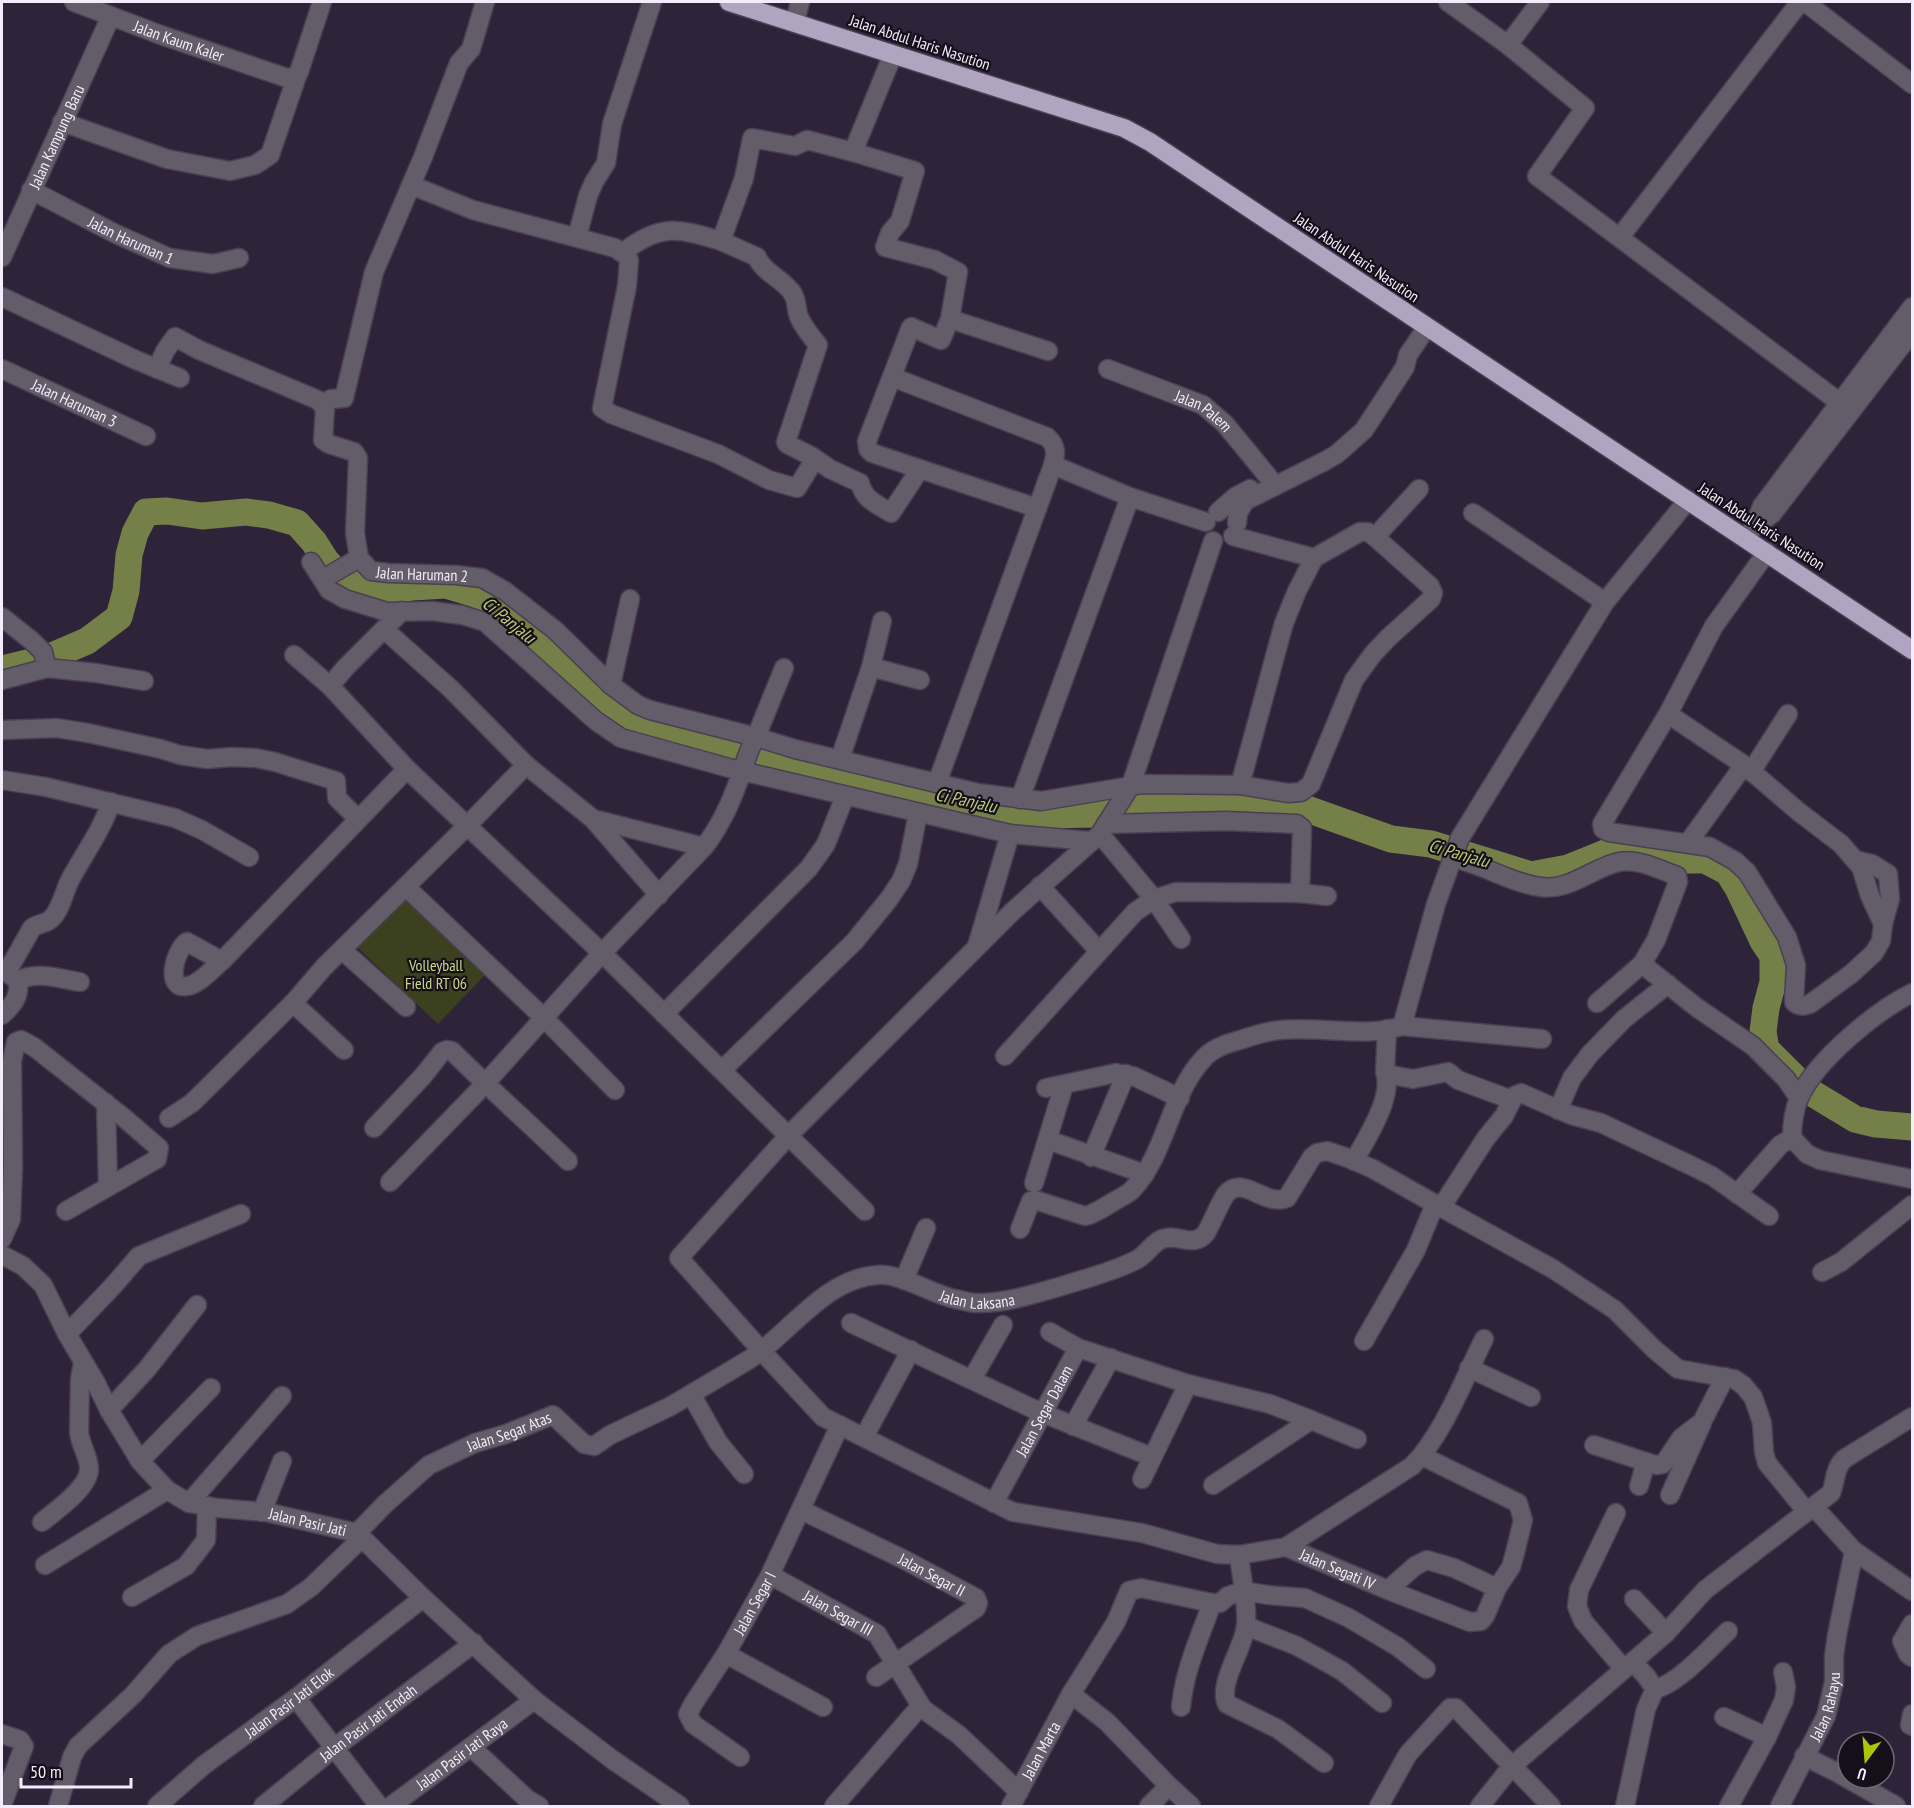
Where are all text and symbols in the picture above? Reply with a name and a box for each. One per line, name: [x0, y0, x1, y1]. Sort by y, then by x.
street label: Jalan Abdul Haris Nasution: [846, 10, 993, 74]
street label: Jalan Kaum Kaler: [130, 15, 227, 66]
street label: Jalan Kampung Baru: [24, 82, 89, 193]
street label: Jalan Abdul Haris Nasution: [1290, 207, 1423, 306]
street label: Jalan Haruman 1: [84, 211, 177, 268]
street label: Jalan Haruman 3: [28, 374, 120, 431]
street label: Jalan Palem: [1171, 385, 1237, 436]
street label: Jalan Abdul Haris Nasution: [1694, 477, 1829, 574]
street label: Jalan Haruman 2: [374, 562, 469, 586]
water label: Ci Panjalu: [478, 592, 541, 649]
water label: Ci Panjalu: [933, 782, 1000, 818]
water label: Ci Panjalu: [1426, 833, 1493, 873]
park label: Volleyball Field RT 06: [405, 955, 467, 993]
street label: Jalan Laksana: [936, 1285, 1016, 1313]
street label: Jalan Segar Dalam: [1011, 1362, 1077, 1461]
street label: Jalan Segar Atas: [462, 1407, 554, 1456]
street label: Jalan Pasir Jati: [266, 1503, 348, 1540]
street label: Jalan Segati IV: [1296, 1544, 1379, 1594]
street label: Jalan Segar II: [895, 1548, 969, 1600]
street label: Jalan Segar I: [728, 1569, 780, 1639]
street label: Jalan Segar III: [799, 1585, 877, 1640]
street label: Jalan Pasir Jati Elok: [240, 1662, 338, 1743]
street label: Jalan Rahayu: [1804, 1672, 1844, 1745]
street label: Jalan Pasir Jati Endah: [315, 1680, 421, 1766]
street label: Jalan Pasir Jati Raya: [411, 1713, 511, 1795]
street label: Jalan Marta: [1017, 1718, 1064, 1784]
north arrow: [1836, 1730, 1896, 1790]
scale bar: [21, 1751, 130, 1789]
text: 50 m: [30, 1760, 62, 1783]
text: U: [1855, 1764, 1869, 1785]

